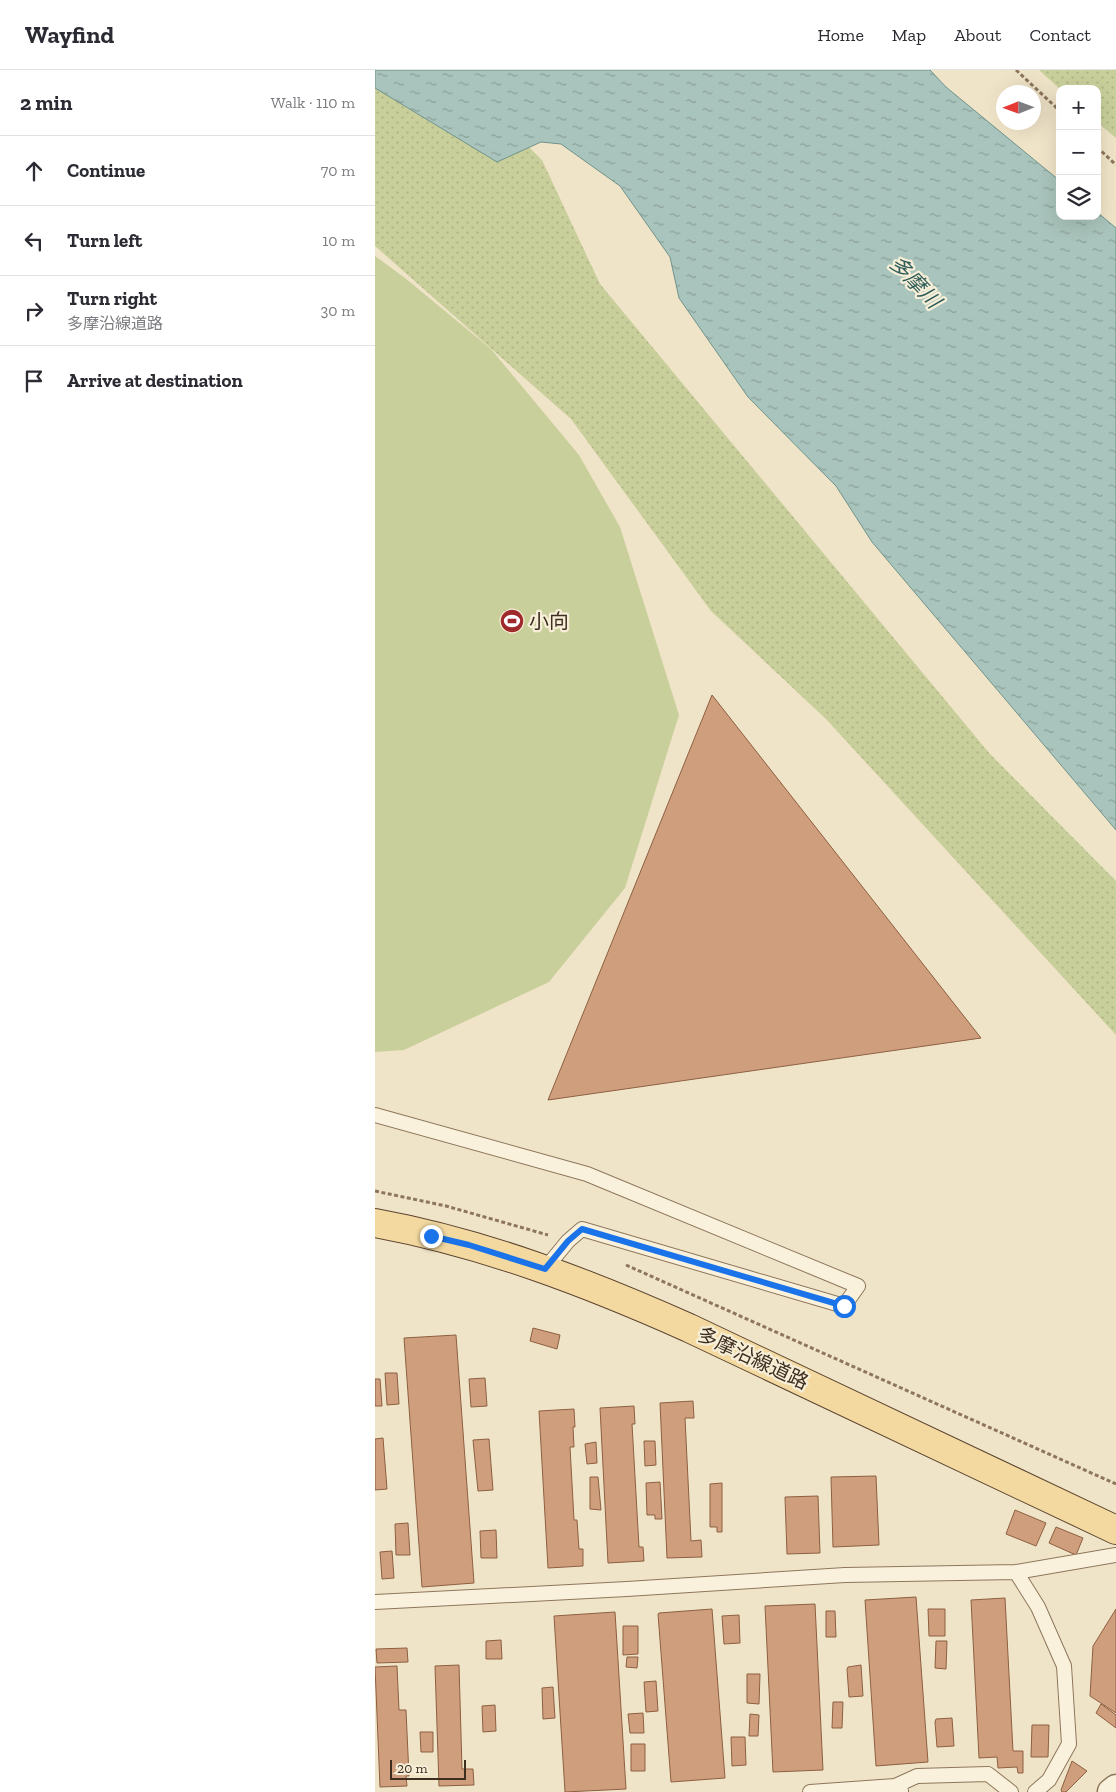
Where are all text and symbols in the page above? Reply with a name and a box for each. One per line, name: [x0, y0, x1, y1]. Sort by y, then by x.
text: Wayfind: [25, 20, 114, 49]
text: Home: [817, 24, 864, 46]
text: Map: [892, 24, 926, 46]
text: About: [954, 24, 1001, 46]
text: Contact: [1029, 24, 1091, 46]
north arrow: [996, 85, 1041, 130]
map controls: [1056, 85, 1101, 220]
button: +: [1056, 85, 1101, 130]
text: 2 min: [20, 90, 72, 115]
text: Walk · 110 m: [271, 93, 355, 112]
button: −: [1056, 130, 1101, 175]
icon: ahead: [20, 157, 48, 185]
text: Continue: [67, 159, 145, 182]
text: 70 m: [321, 161, 355, 180]
button: layers: [1056, 175, 1101, 220]
icon: left: [20, 227, 48, 255]
text: Turn left: [67, 229, 142, 252]
text: 10 m: [322, 231, 355, 250]
water label: 多摩川: [884, 250, 948, 314]
text: Turn right: [67, 287, 157, 310]
icon: right: [20, 297, 48, 325]
text: 30 m: [321, 301, 355, 320]
text: 多摩沿線道路: [67, 314, 163, 333]
icon: arrive: [20, 367, 48, 395]
text: Arrive at destination: [67, 369, 243, 392]
sports icon: 小向: [499, 608, 525, 634]
place label: 小向: [529, 609, 569, 633]
route end: [420, 1225, 443, 1248]
route start: [833, 1295, 856, 1318]
street label: 多摩沿線道路: [694, 1322, 812, 1394]
scale bar: [390, 1757, 466, 1780]
text: 20 m: [397, 1760, 428, 1777]

